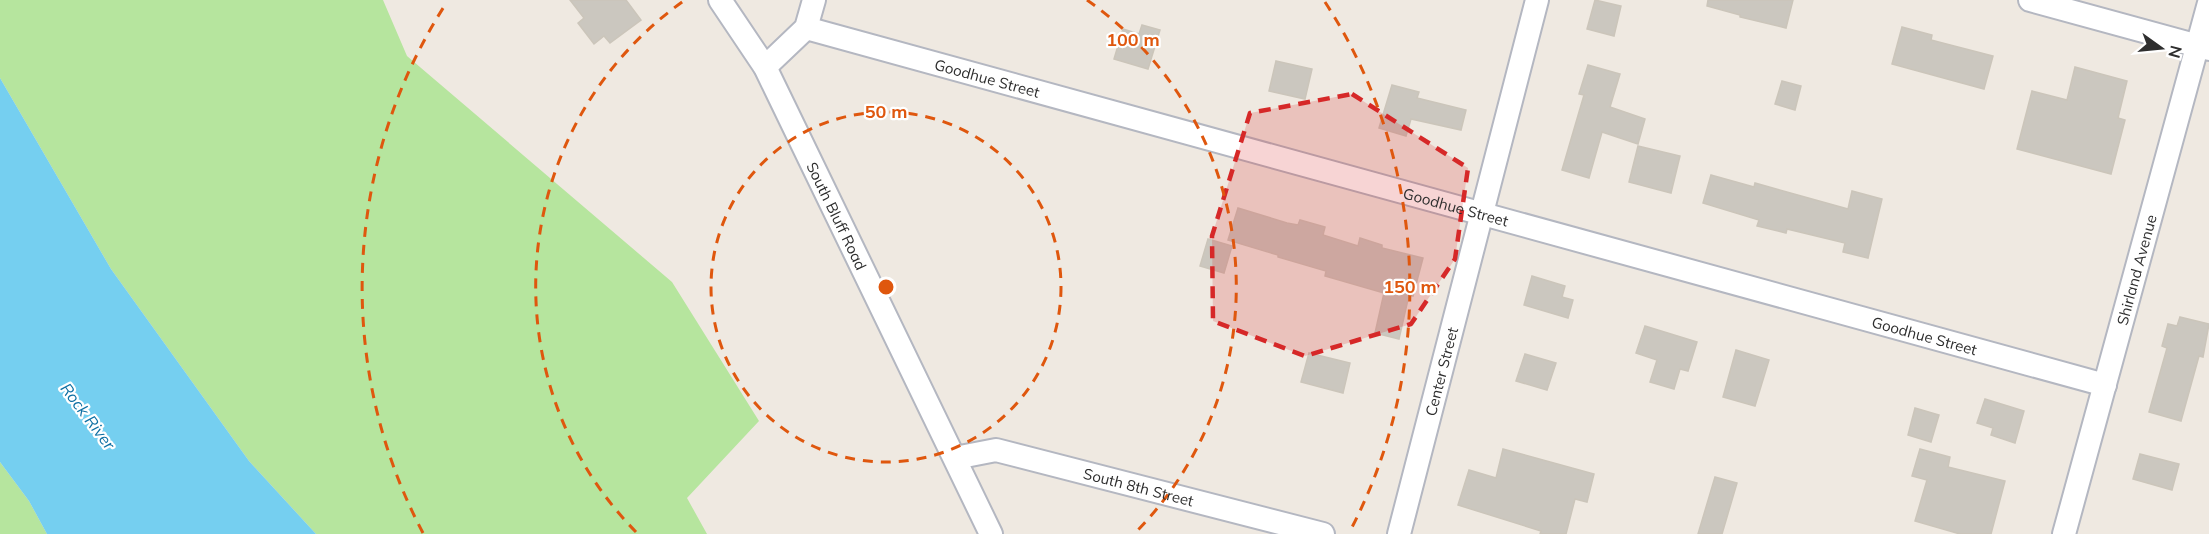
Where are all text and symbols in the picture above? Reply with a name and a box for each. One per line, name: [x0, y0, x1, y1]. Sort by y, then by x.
north arrow: [2131, 18, 2191, 78]
text: 100 m: [1106, 28, 1160, 51]
text: N: [2164, 43, 2187, 60]
street label: Goodhue Street: [933, 54, 1042, 101]
text: 50 m: [865, 100, 907, 123]
street label: South Bluff Road: [803, 159, 871, 273]
street label: Goodhue Street: [1401, 183, 1511, 230]
street label: Shirland Avenue: [2112, 212, 2160, 327]
text: 150 m: [1383, 275, 1437, 298]
centre of rings: [876, 277, 896, 297]
street label: Goodhue Street: [1870, 312, 1979, 359]
street label: Center Street: [1420, 325, 1462, 418]
water label: Rock River: [57, 379, 120, 454]
street label: South 8th Street: [1081, 463, 1196, 510]

